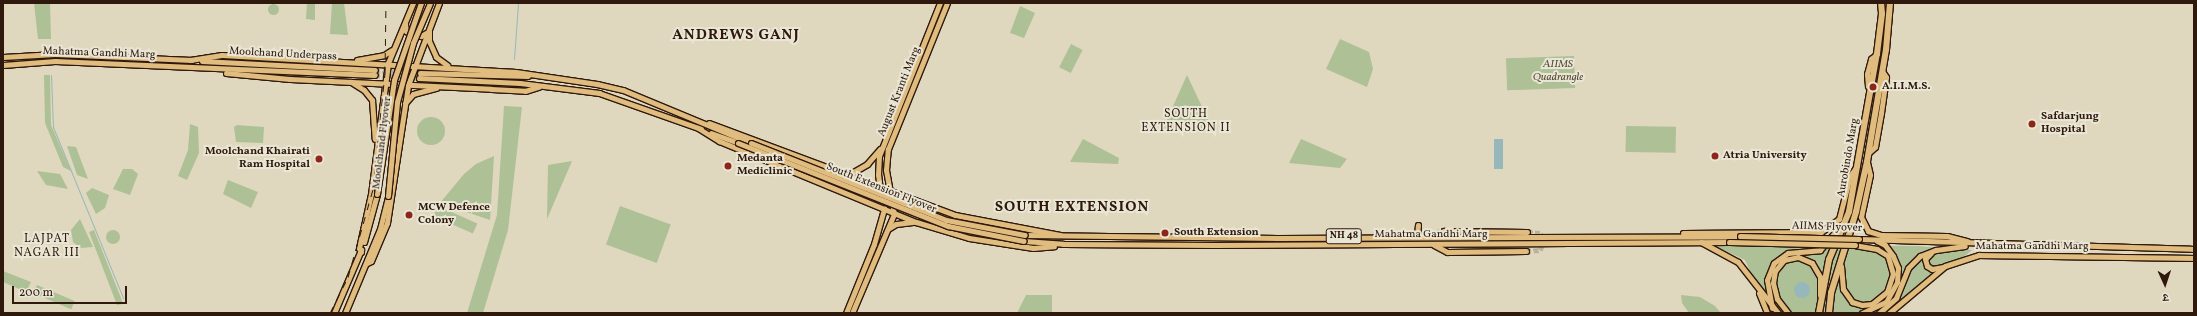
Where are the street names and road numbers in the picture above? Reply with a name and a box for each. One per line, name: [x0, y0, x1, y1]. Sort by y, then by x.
street label: Mahatma Gandhi Marg: [42, 45, 156, 63]
street label: August Kranti Marg: [876, 45, 924, 139]
street label: Moolchand Underpass: [229, 46, 337, 64]
street label: Moolchand Flyover: [371, 96, 395, 190]
street label: Aurobindo Marg: [1836, 117, 1862, 199]
street label: South Extension Flyover: [824, 161, 938, 217]
street label: AIIMS Flyover: [1791, 220, 1863, 236]
road number: NH 48: [1325, 228, 1363, 244]
street label: Mahatma Gandhi Marg: [1374, 228, 1488, 242]
street label: Mahatma Gandhi Marg: [1975, 240, 2089, 254]

